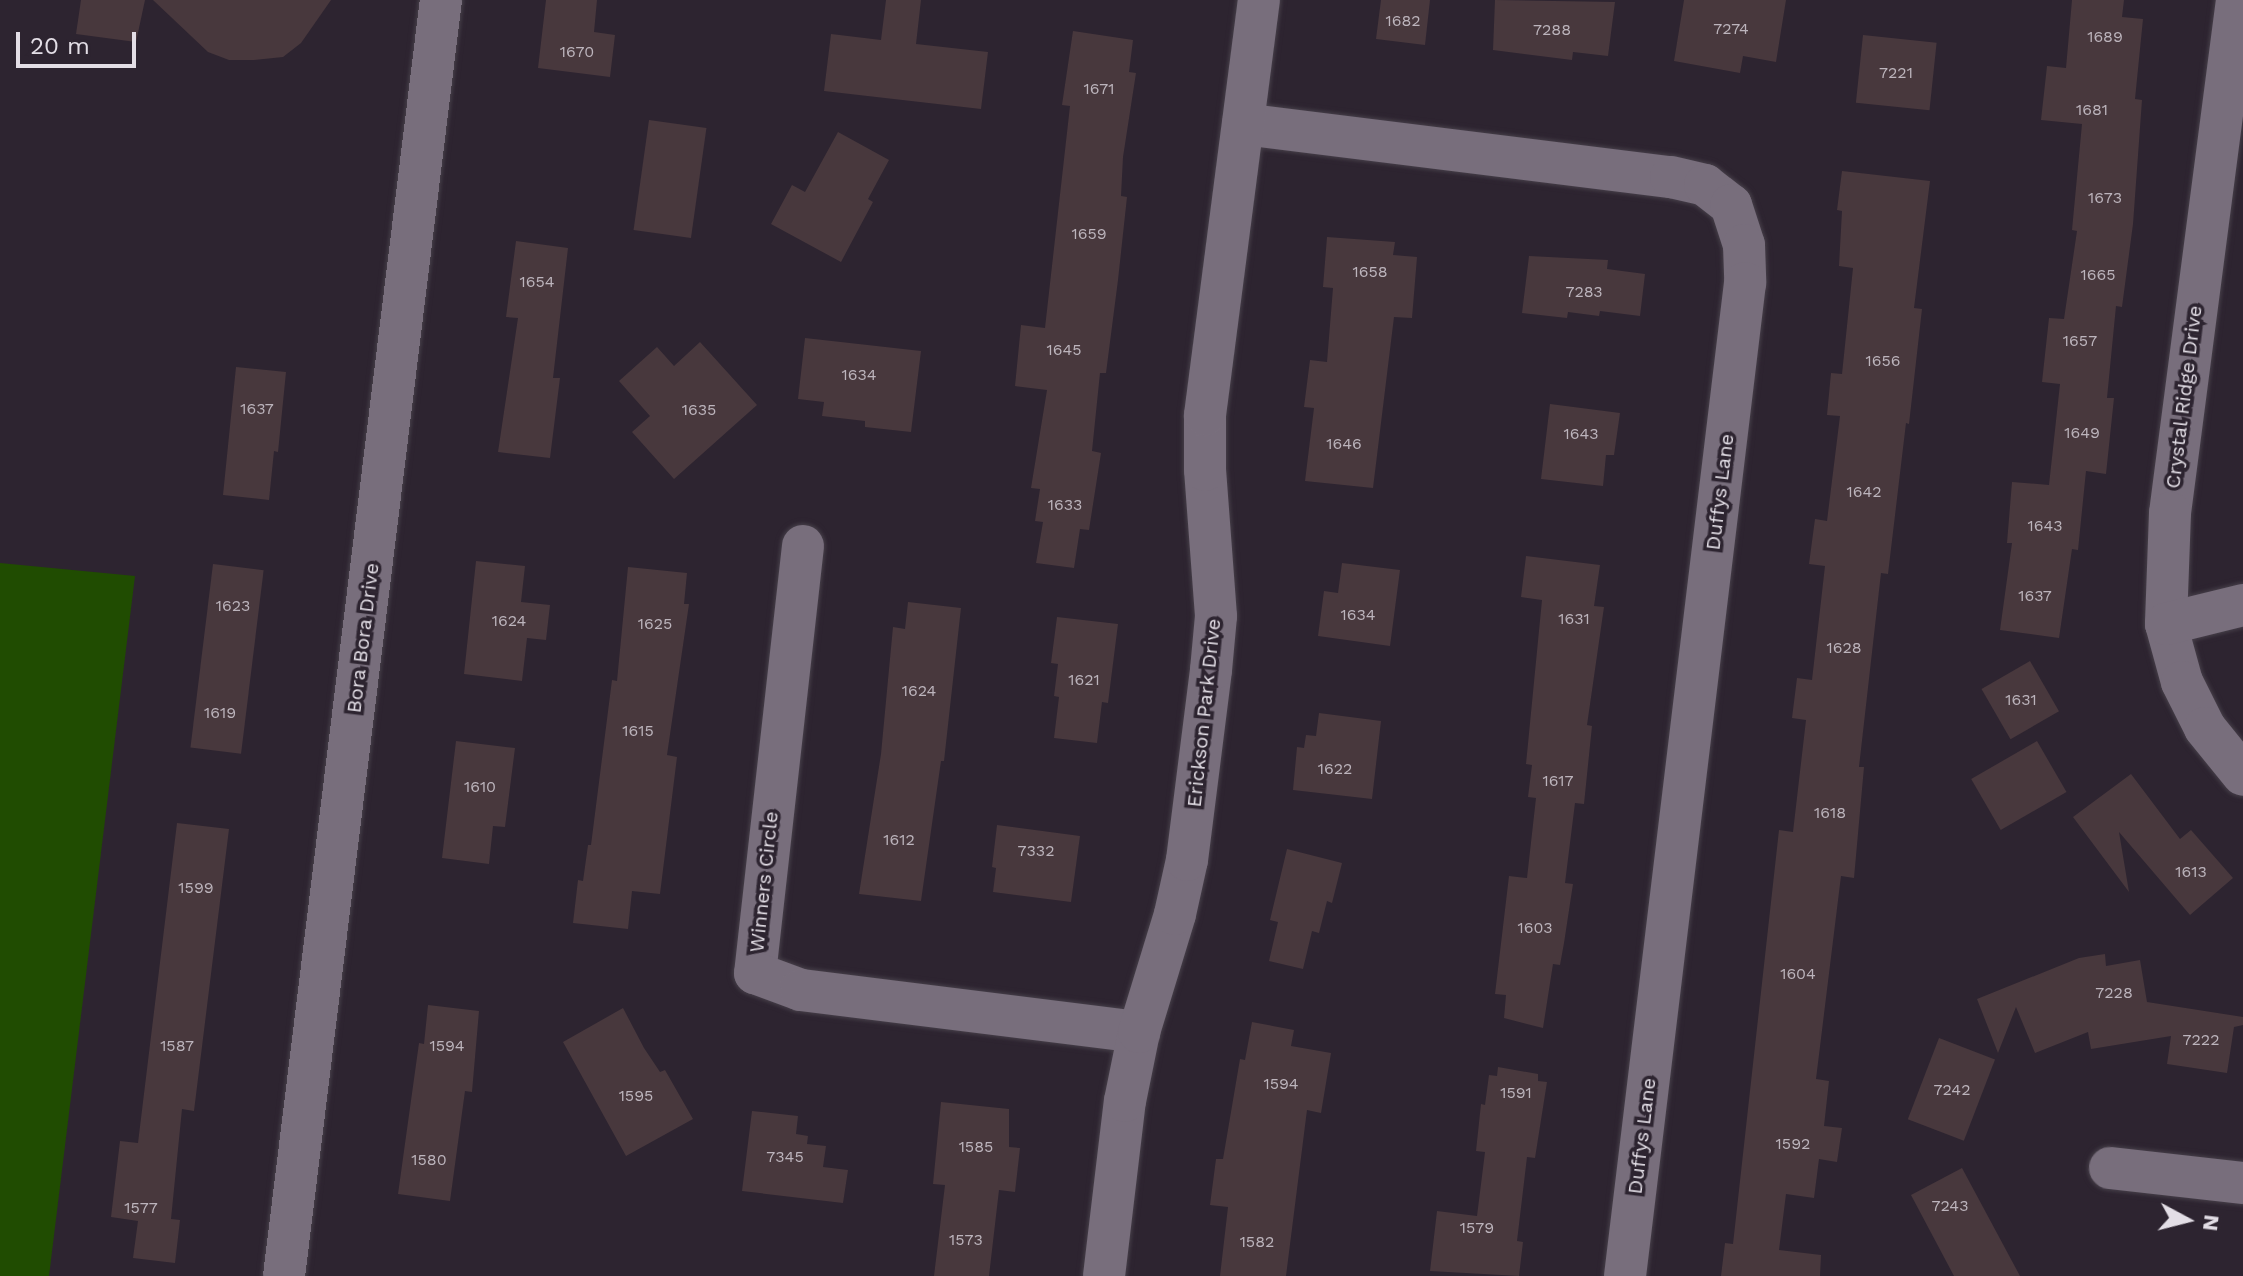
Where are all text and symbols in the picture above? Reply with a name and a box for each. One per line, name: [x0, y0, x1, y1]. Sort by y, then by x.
house number: 1682: [1385, 11, 1421, 31]
scale bar: [20, 16, 140, 66]
house number: 7274: [1713, 19, 1749, 39]
house number: 7288: [1533, 20, 1571, 40]
house number: 1689: [2087, 27, 2123, 47]
text: 20 m: [30, 32, 90, 60]
house number: 1670: [560, 42, 594, 62]
house number: 7221: [1879, 63, 1913, 83]
house number: 1671: [1083, 79, 1115, 99]
house number: 1681: [2076, 100, 2108, 120]
house number: 1673: [2088, 188, 2122, 208]
house number: 1659: [1071, 224, 1107, 244]
house number: 1658: [1352, 262, 1388, 282]
house number: 1665: [2080, 265, 2116, 285]
house number: 1654: [519, 272, 555, 292]
house number: 7283: [1565, 282, 1603, 302]
street label: Crystal Ridge Drive: [2161, 304, 2207, 490]
house number: 1657: [2063, 331, 2097, 351]
house number: 1645: [1046, 340, 1082, 360]
house number: 1656: [1865, 351, 1901, 371]
house number: 1634: [841, 365, 877, 385]
house number: 1637: [240, 399, 274, 419]
house number: 1635: [682, 400, 716, 420]
house number: 1649: [2064, 423, 2100, 443]
house number: 1643: [1563, 424, 1599, 444]
street label: Duffys Lane: [1701, 432, 1739, 552]
house number: 1646: [1326, 434, 1362, 454]
house number: 1642: [1846, 482, 1882, 502]
house number: 1633: [1048, 495, 1082, 515]
house number: 1643: [2027, 516, 2063, 536]
street label: Bora Bora Drive: [342, 561, 384, 715]
house number: 1637: [2018, 586, 2052, 606]
house number: 1623: [216, 596, 250, 616]
house number: 1634: [1340, 605, 1376, 625]
house number: 1631: [1558, 609, 1590, 629]
house number: 1624: [492, 611, 526, 631]
house number: 1625: [638, 614, 672, 634]
street label: Erickson Park Drive: [1182, 617, 1226, 809]
house number: 1628: [1826, 638, 1862, 658]
house number: 1621: [1068, 670, 1100, 690]
house number: 1624: [902, 681, 936, 701]
house number: 1631: [2005, 690, 2037, 710]
house number: 1619: [204, 703, 236, 723]
house number: 1615: [622, 721, 654, 741]
house number: 1622: [1318, 759, 1352, 779]
house number: 1617: [1542, 771, 1574, 791]
house number: 1610: [464, 777, 496, 797]
house number: 1618: [1814, 803, 1846, 823]
street label: Winners Circle: [745, 810, 783, 954]
house number: 1612: [883, 830, 915, 850]
house number: 7332: [1018, 841, 1054, 861]
house number: 1613: [2175, 862, 2207, 882]
house number: 1599: [178, 878, 214, 898]
house number: 1603: [1518, 918, 1552, 938]
house number: 1604: [1780, 964, 1816, 984]
house number: 7228: [2095, 983, 2133, 1003]
house number: 7222: [2183, 1030, 2219, 1050]
house number: 1587: [160, 1036, 194, 1056]
house number: 1594: [429, 1036, 465, 1056]
house number: 1594: [1263, 1074, 1299, 1094]
street label: Duffys Lane: [1623, 1076, 1661, 1196]
house number: 7242: [1934, 1080, 1970, 1100]
house number: 1591: [1500, 1083, 1532, 1103]
house number: 1595: [619, 1086, 653, 1106]
house number: 1592: [1776, 1134, 1810, 1154]
house number: 1585: [959, 1137, 993, 1157]
house number: 7345: [766, 1147, 804, 1167]
house number: 1580: [411, 1150, 447, 1170]
north arrow: [2147, 1180, 2227, 1260]
house number: 7243: [1932, 1196, 1968, 1216]
house number: 1577: [124, 1198, 158, 1218]
text: N: [2198, 1213, 2225, 1233]
house number: 1579: [1460, 1218, 1494, 1238]
house number: 1573: [949, 1230, 983, 1250]
house number: 1582: [1240, 1232, 1274, 1252]

